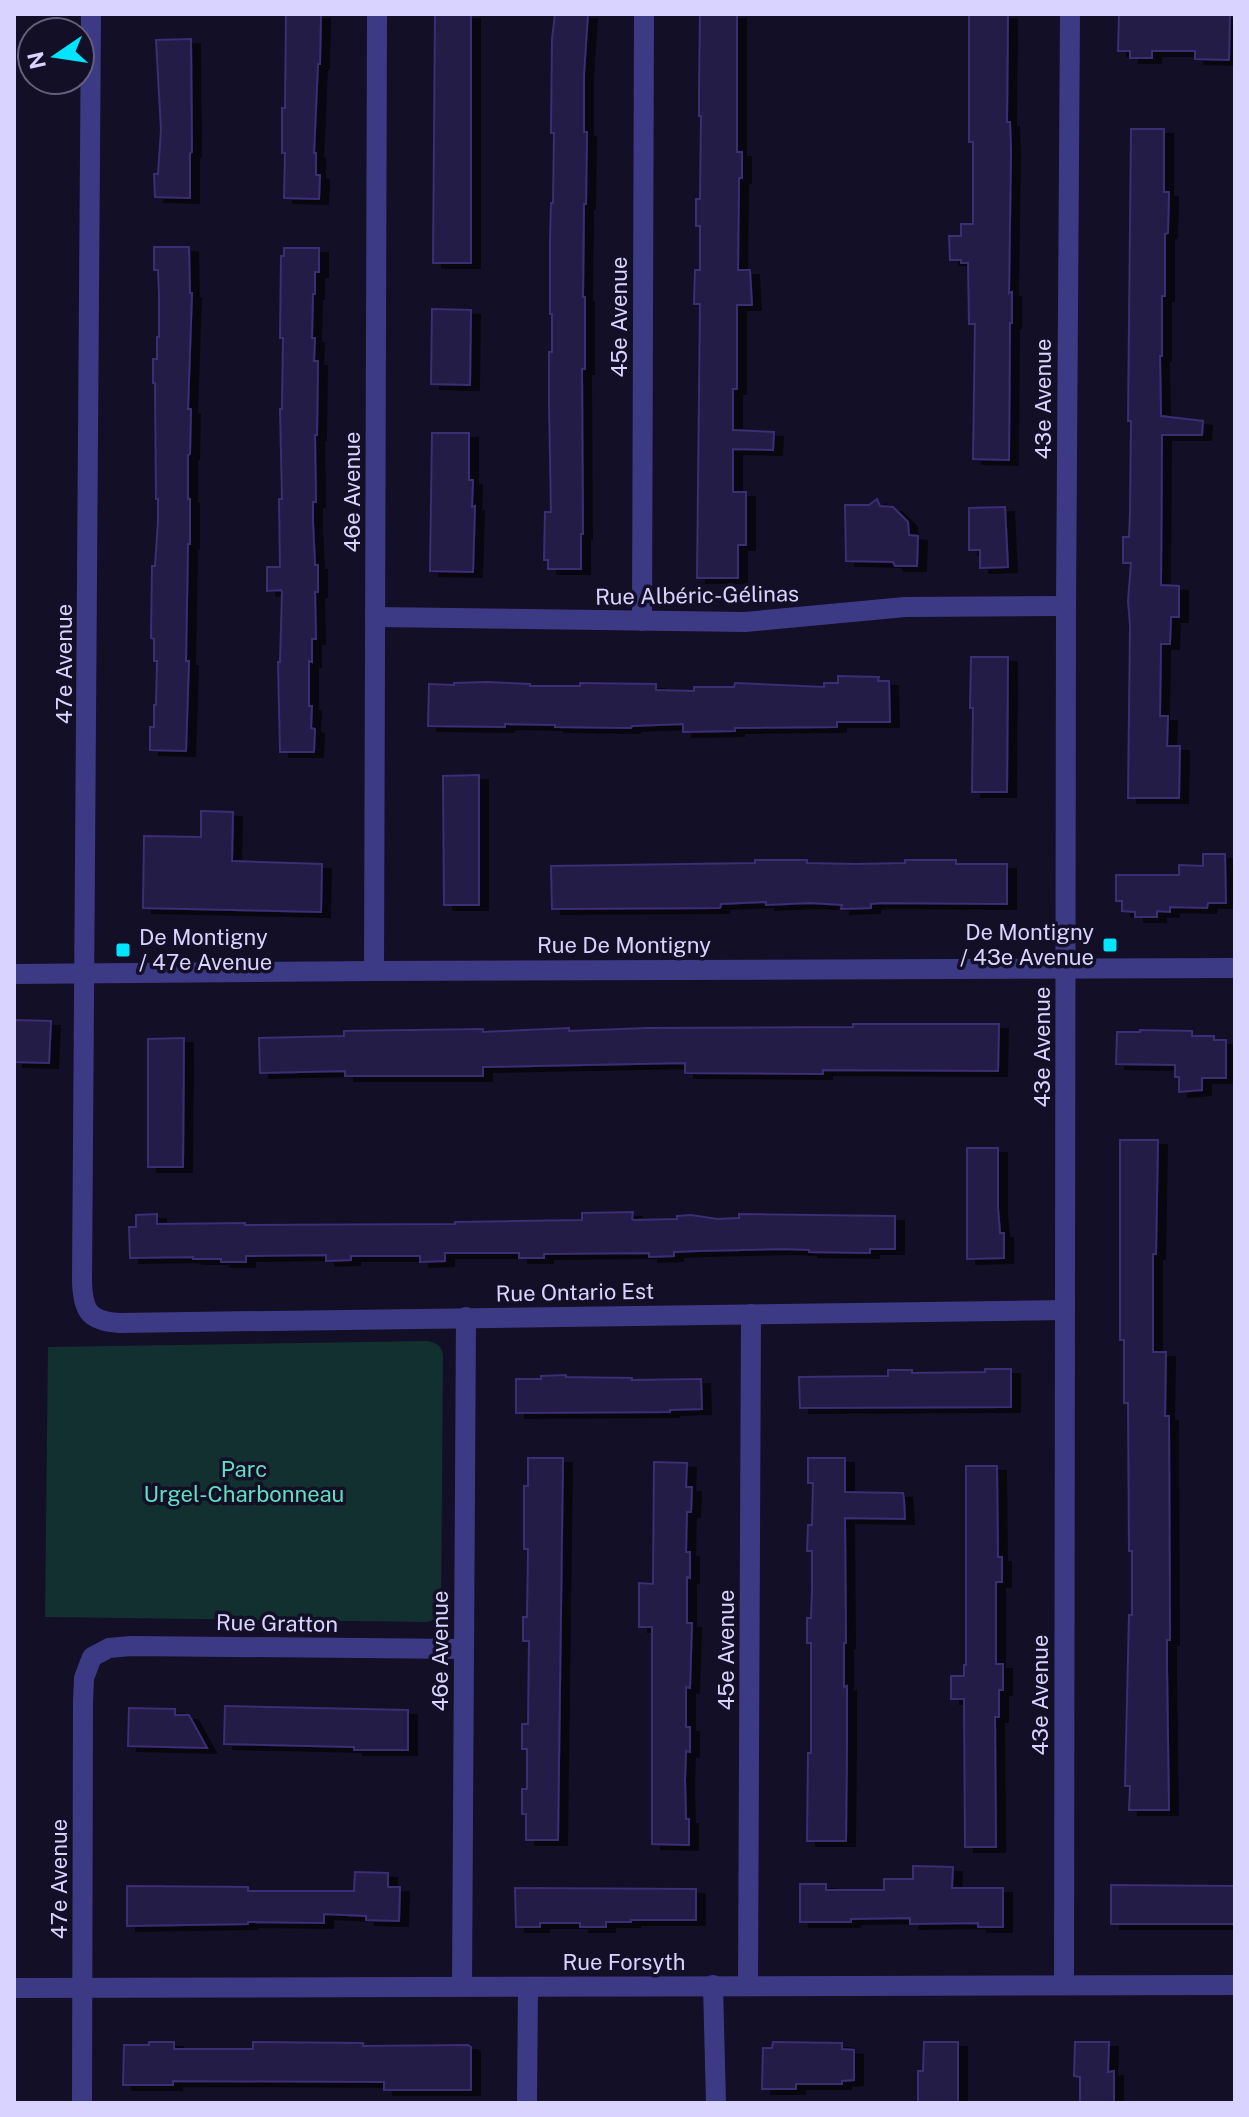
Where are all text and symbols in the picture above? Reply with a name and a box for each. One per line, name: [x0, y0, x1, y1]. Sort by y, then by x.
north arrow: [16, 16, 96, 96]
text: N: [22, 49, 51, 72]
street label: 45e Avenue: [606, 257, 632, 377]
street label: 43e Avenue: [1030, 339, 1056, 459]
street label: 46e Avenue: [339, 432, 365, 552]
street label: Rue Albéric-Gélinas: [595, 580, 799, 610]
street label: 47e Avenue: [51, 604, 77, 724]
place label: De Montigny / 43e Avenue: [960, 919, 1094, 970]
place label: De Montigny / 47e Avenue: [139, 924, 272, 975]
street label: Rue De Montigny: [537, 932, 711, 958]
marker: De Montigny / 43e Avenue: [1101, 936, 1119, 954]
marker: De Montigny / 47e Avenue: [114, 941, 132, 959]
street label: 43e Avenue: [1029, 987, 1055, 1107]
street label: Rue Ontario Est: [495, 1278, 655, 1306]
park label: Parc Urgel-Charbonneau: [144, 1456, 344, 1507]
street label: 45e Avenue: [713, 1590, 739, 1710]
street label: 46e Avenue: [427, 1591, 453, 1711]
street label: Rue Gratton: [216, 1609, 338, 1637]
street label: 43e Avenue: [1027, 1635, 1053, 1755]
street label: 47e Avenue: [46, 1819, 72, 1939]
street label: Rue Forsyth: [563, 1949, 686, 1975]

